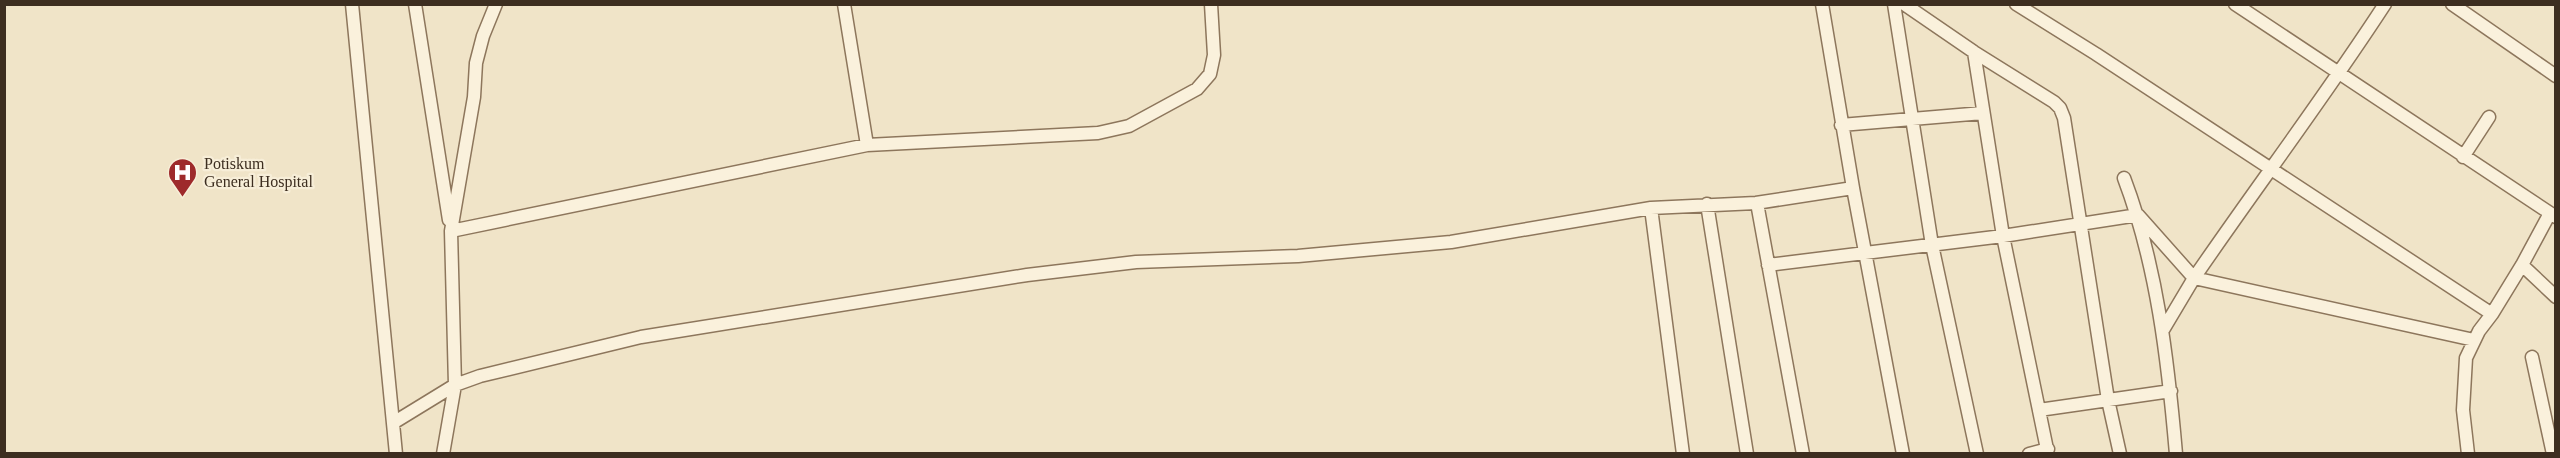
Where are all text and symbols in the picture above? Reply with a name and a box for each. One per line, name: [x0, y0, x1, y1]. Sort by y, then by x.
place label: Potiskum General Hospital: [204, 155, 313, 191]
hospital icon: Potiskum General Hospital: [167, 156, 199, 198]

